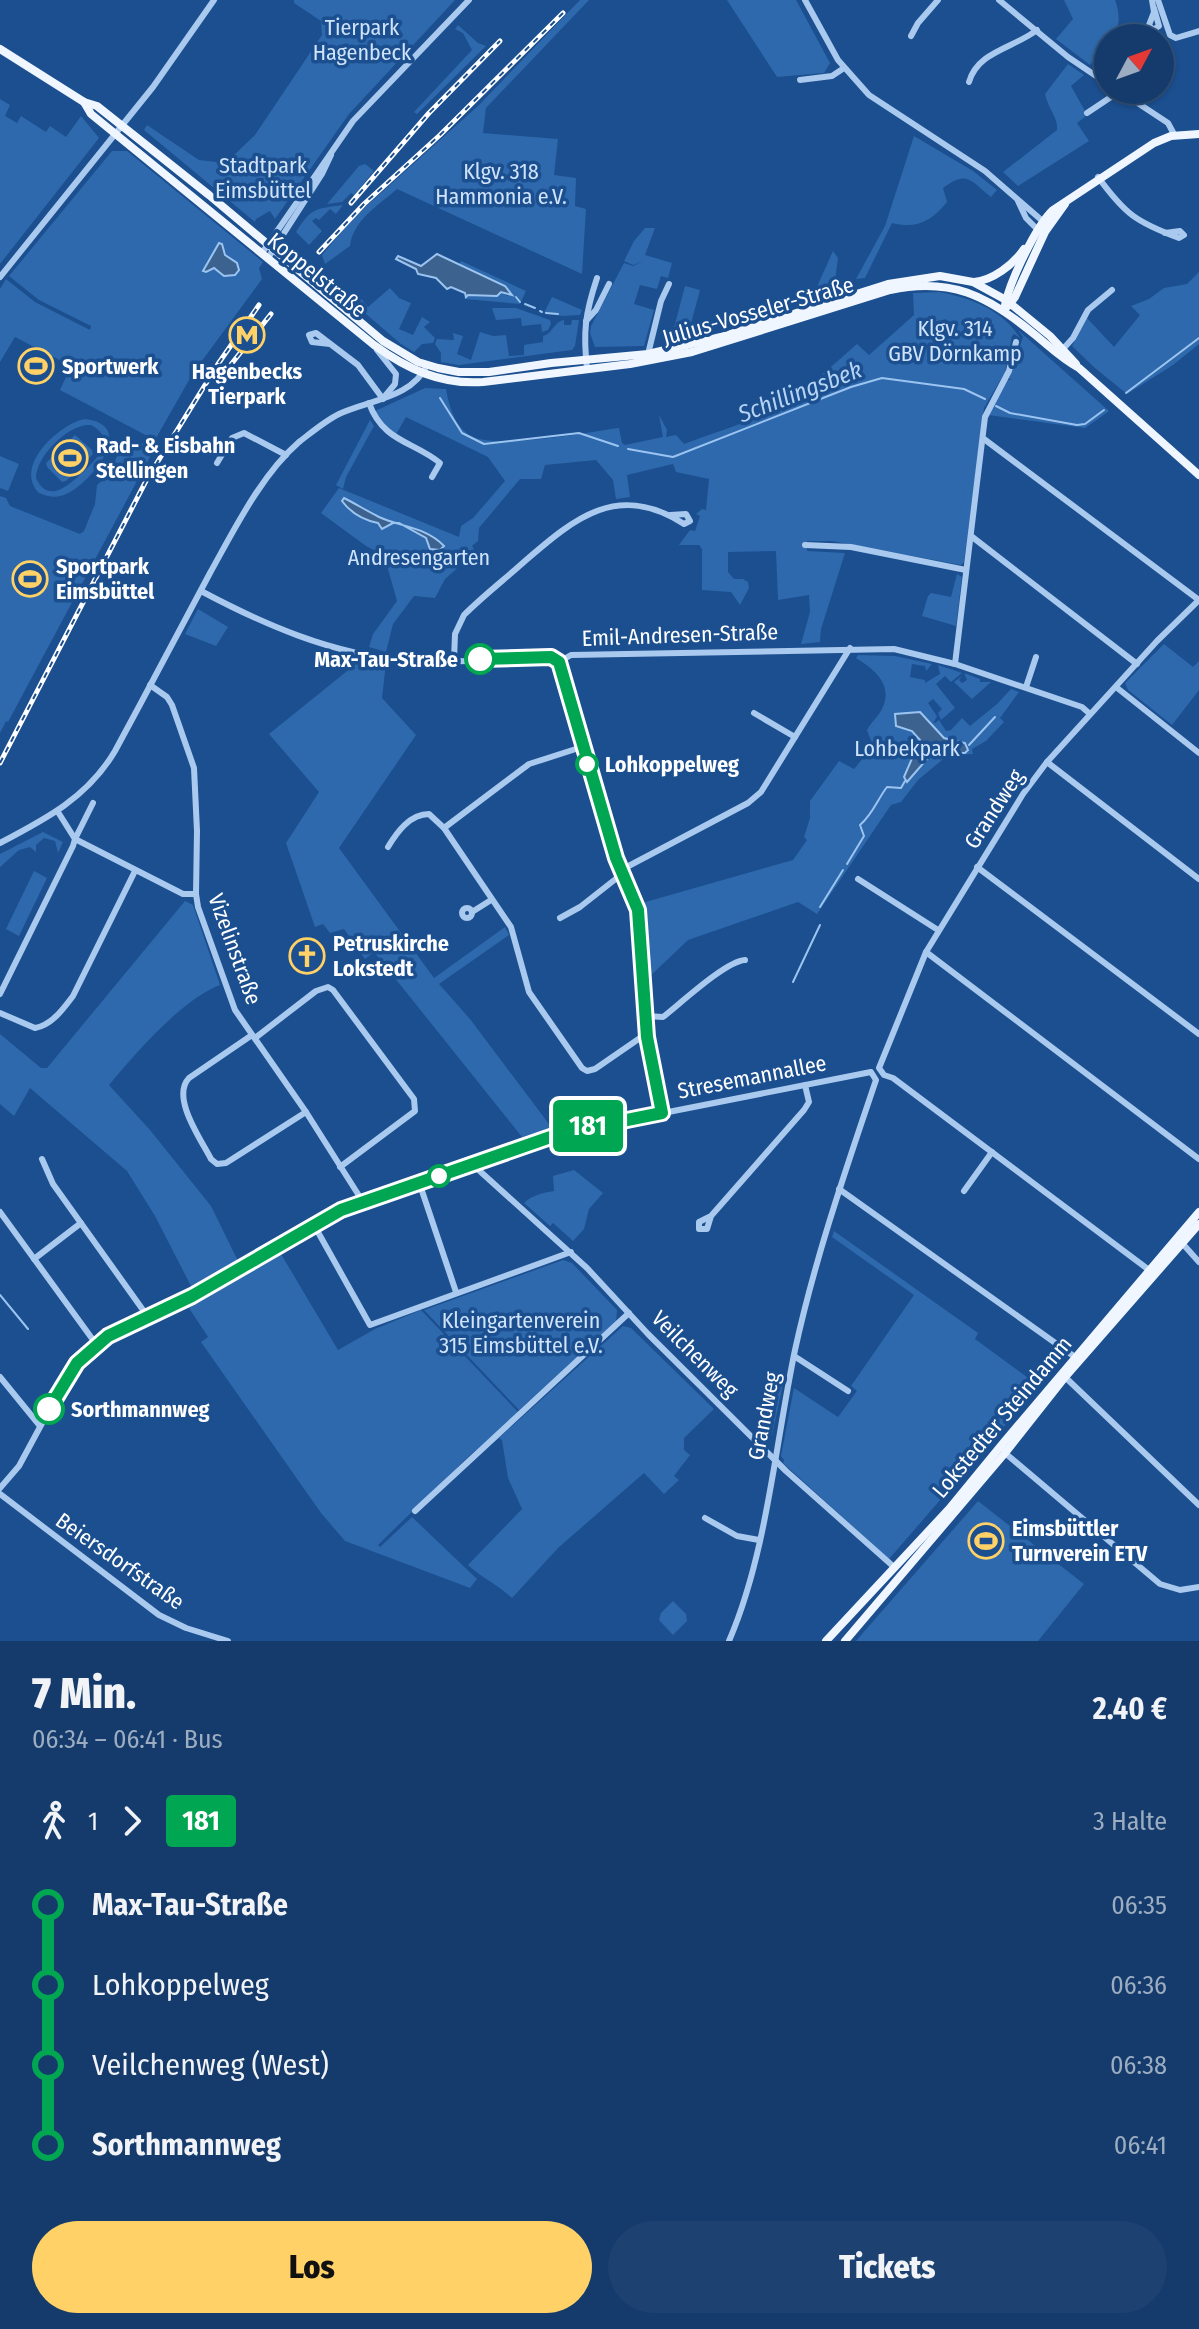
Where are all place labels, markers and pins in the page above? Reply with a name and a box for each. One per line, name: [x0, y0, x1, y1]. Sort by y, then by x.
metro station icon: Hagenbecks Tierpark: [228, 316, 266, 354]
sports icon: Sportwerk: [17, 347, 55, 385]
place label: Sportwerk: [62, 353, 159, 380]
place label: Hagenbecks Tierpark: [192, 358, 303, 410]
place label: Rad- & Eisbahn Stellingen: [96, 432, 235, 484]
sports icon: Rad- & Eisbahn Stellingen: [51, 439, 89, 477]
place label: Sportpark Eimsbüttel: [56, 553, 155, 605]
sports icon: Sportpark Eimsbüttel: [11, 560, 49, 598]
marker: Max-Tau-Straße: [465, 644, 495, 674]
place label: Max-Tau-Straße: [314, 646, 458, 673]
place label: Lohkoppelweg: [605, 751, 739, 778]
marker: Lohkoppelweg: [576, 753, 598, 775]
place label: Petruskirche Lokstedt: [333, 930, 449, 982]
church icon: Petruskirche Lokstedt: [288, 937, 326, 975]
unlabelled marker: [428, 1165, 450, 1187]
marker: Sorthmannweg: [34, 1394, 64, 1424]
place label: Sorthmannweg: [71, 1396, 210, 1423]
place label: Eimsbüttler Turnverein ETV: [1012, 1515, 1148, 1567]
sports icon: Eimsbüttler Turnverein ETV: [967, 1522, 1005, 1560]

